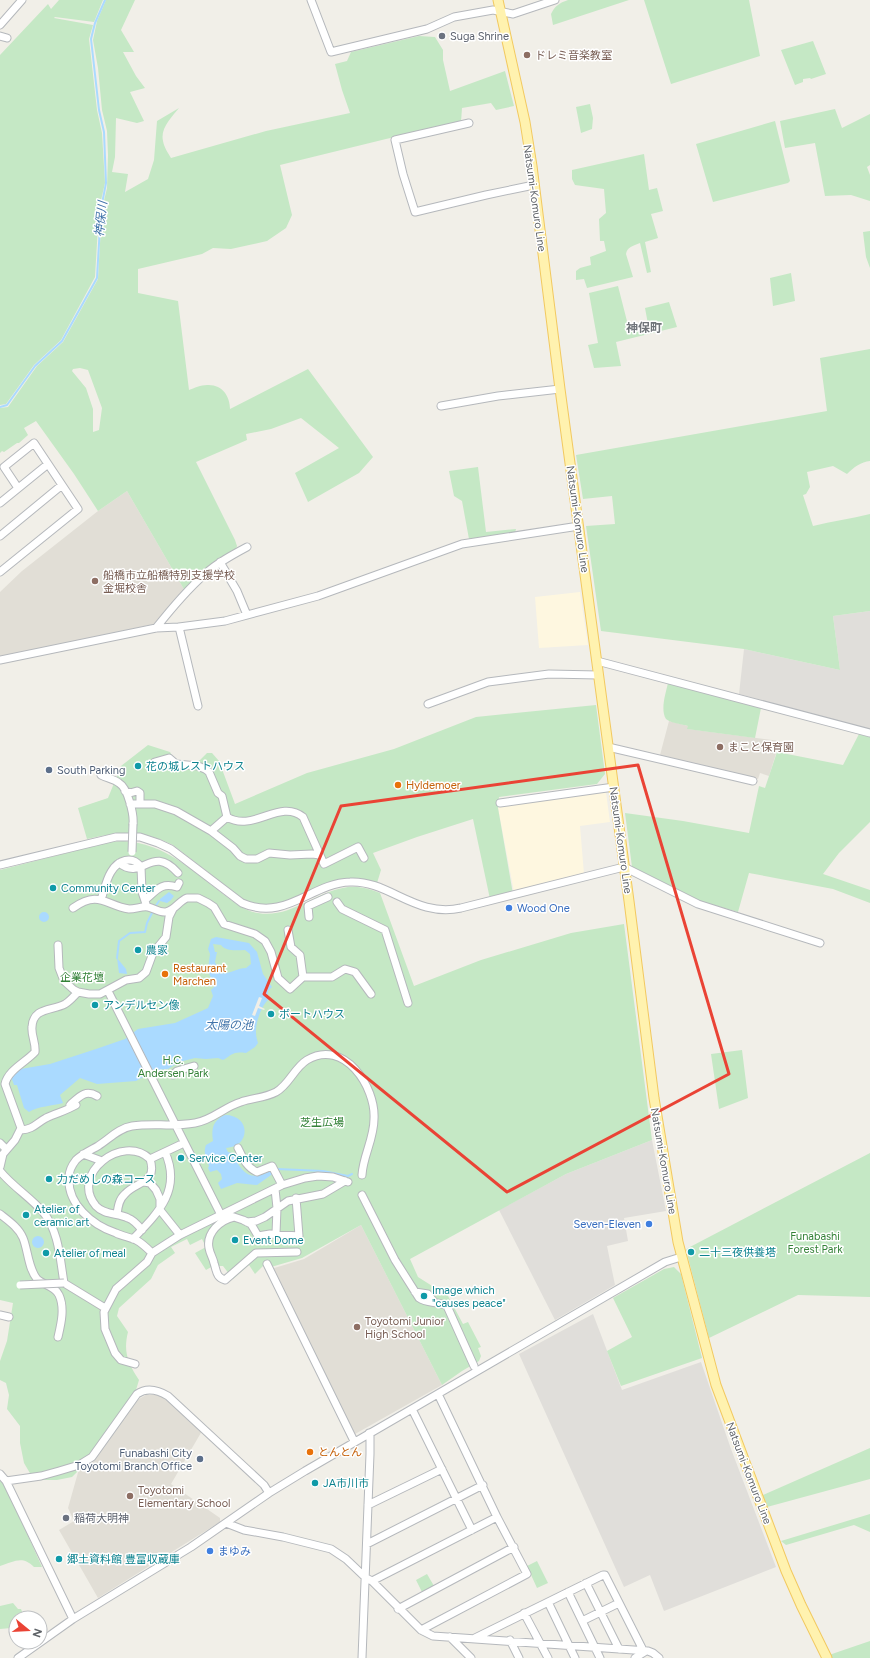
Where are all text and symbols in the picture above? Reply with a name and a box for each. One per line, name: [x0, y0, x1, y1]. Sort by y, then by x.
place label: Suga Shrine: [450, 30, 509, 43]
marker: Suga Shrine: [437, 31, 447, 41]
place label: ドレミ音楽教室: [535, 49, 612, 62]
marker: ドレミ音楽教室: [522, 50, 532, 60]
street label: Natsumi-Komuro Line: [521, 144, 548, 252]
water label: 神保川: [92, 198, 110, 238]
district label: 神保町: [626, 321, 662, 335]
street label: Natsumi-Komuro Line: [564, 465, 591, 573]
place label: 船橋市立船橋特別支援学校 金堀校舎: [103, 569, 235, 595]
marker: 船橋市立船橋特別支援学校 金堀校舎: [90, 576, 100, 586]
place label: まこと保育園: [728, 741, 794, 754]
marker: まこと保育園: [715, 742, 725, 752]
place label: 花の城レストハウス: [146, 760, 245, 773]
marker: 花の城レストハウス: [133, 761, 143, 771]
place label: South Parking: [57, 764, 125, 777]
marker: South Parking: [44, 765, 54, 775]
place label: Hyldemoer: [406, 779, 461, 792]
marker: Hyldemoer: [393, 780, 403, 790]
street label: Natsumi-Komuro Line: [607, 786, 634, 894]
place label: Community Center: [61, 882, 156, 895]
marker: Community Center: [48, 883, 58, 893]
place label: Wood One: [517, 902, 570, 915]
marker: Wood One: [504, 903, 514, 913]
place label: 農家: [146, 944, 168, 957]
marker: 農家: [133, 945, 143, 955]
place label: Restaurant Marchen: [173, 962, 227, 988]
marker: Restaurant Marchen: [160, 969, 170, 979]
park label: 企業花壇: [60, 971, 104, 984]
place label: アンデルセン像: [103, 999, 180, 1012]
marker: アンデルセン像: [90, 1000, 100, 1010]
place label: ボートハウス: [279, 1008, 345, 1021]
marker: ボートハウス: [266, 1009, 276, 1019]
water label: 太陽の池: [205, 1018, 254, 1032]
park label: H.C. Andersen Park: [138, 1054, 209, 1080]
street label: Natsumi-Komuro Line: [648, 1107, 679, 1215]
park label: 芝生広場: [300, 1116, 344, 1129]
place label: Service Center: [189, 1152, 263, 1165]
marker: Service Center: [176, 1153, 186, 1163]
place label: 力だめしの森コース: [57, 1173, 155, 1186]
marker: 力だめしの森コース: [44, 1174, 54, 1184]
place label: Atelier of ceramic art: [34, 1203, 89, 1229]
marker: Atelier of ceramic art: [21, 1210, 31, 1220]
place label: Seven-Eleven: [574, 1218, 641, 1231]
marker: Seven-Eleven: [644, 1219, 654, 1229]
park label: Funabashi Forest Park: [788, 1230, 843, 1256]
place label: Event Dome: [243, 1234, 303, 1247]
marker: Event Dome: [230, 1235, 240, 1245]
place label: 二十三夜供養塔: [699, 1246, 776, 1259]
place label: Atelier of meal: [54, 1247, 126, 1260]
marker: 二十三夜供養塔: [686, 1247, 696, 1257]
marker: Atelier of meal: [41, 1248, 51, 1258]
place label: Image which "causes peace": [432, 1284, 506, 1310]
marker: Image which "causes peace": [419, 1291, 429, 1301]
place label: Toyotomi Junior High School: [365, 1315, 445, 1341]
marker: Toyotomi Junior High School: [352, 1322, 362, 1332]
street label: Natsumi-Komuro Line: [723, 1421, 774, 1526]
place label: とんとん: [318, 1446, 362, 1459]
place label: Funabashi City Toyotomi Branch Office: [75, 1447, 192, 1473]
marker: とんとん: [305, 1447, 315, 1457]
marker: Funabashi City Toyotomi Branch Office: [195, 1454, 205, 1464]
place label: JA市川市: [323, 1477, 369, 1490]
marker: JA市川市: [310, 1478, 320, 1488]
place label: Toyotomi Elementary School: [138, 1484, 230, 1510]
marker: Toyotomi Elementary School: [125, 1491, 135, 1501]
place label: 稲荷大明神: [74, 1512, 129, 1525]
marker: 稲荷大明神: [61, 1513, 71, 1523]
place label: まゆみ: [218, 1545, 251, 1558]
marker: まゆみ: [205, 1546, 215, 1556]
place label: 郷土資料館 豊富収蔵庫: [67, 1553, 180, 1566]
marker: 郷土資料館 豊富収蔵庫: [54, 1554, 64, 1564]
north arrow: [8, 1610, 48, 1650]
text: N: [30, 1627, 45, 1639]

